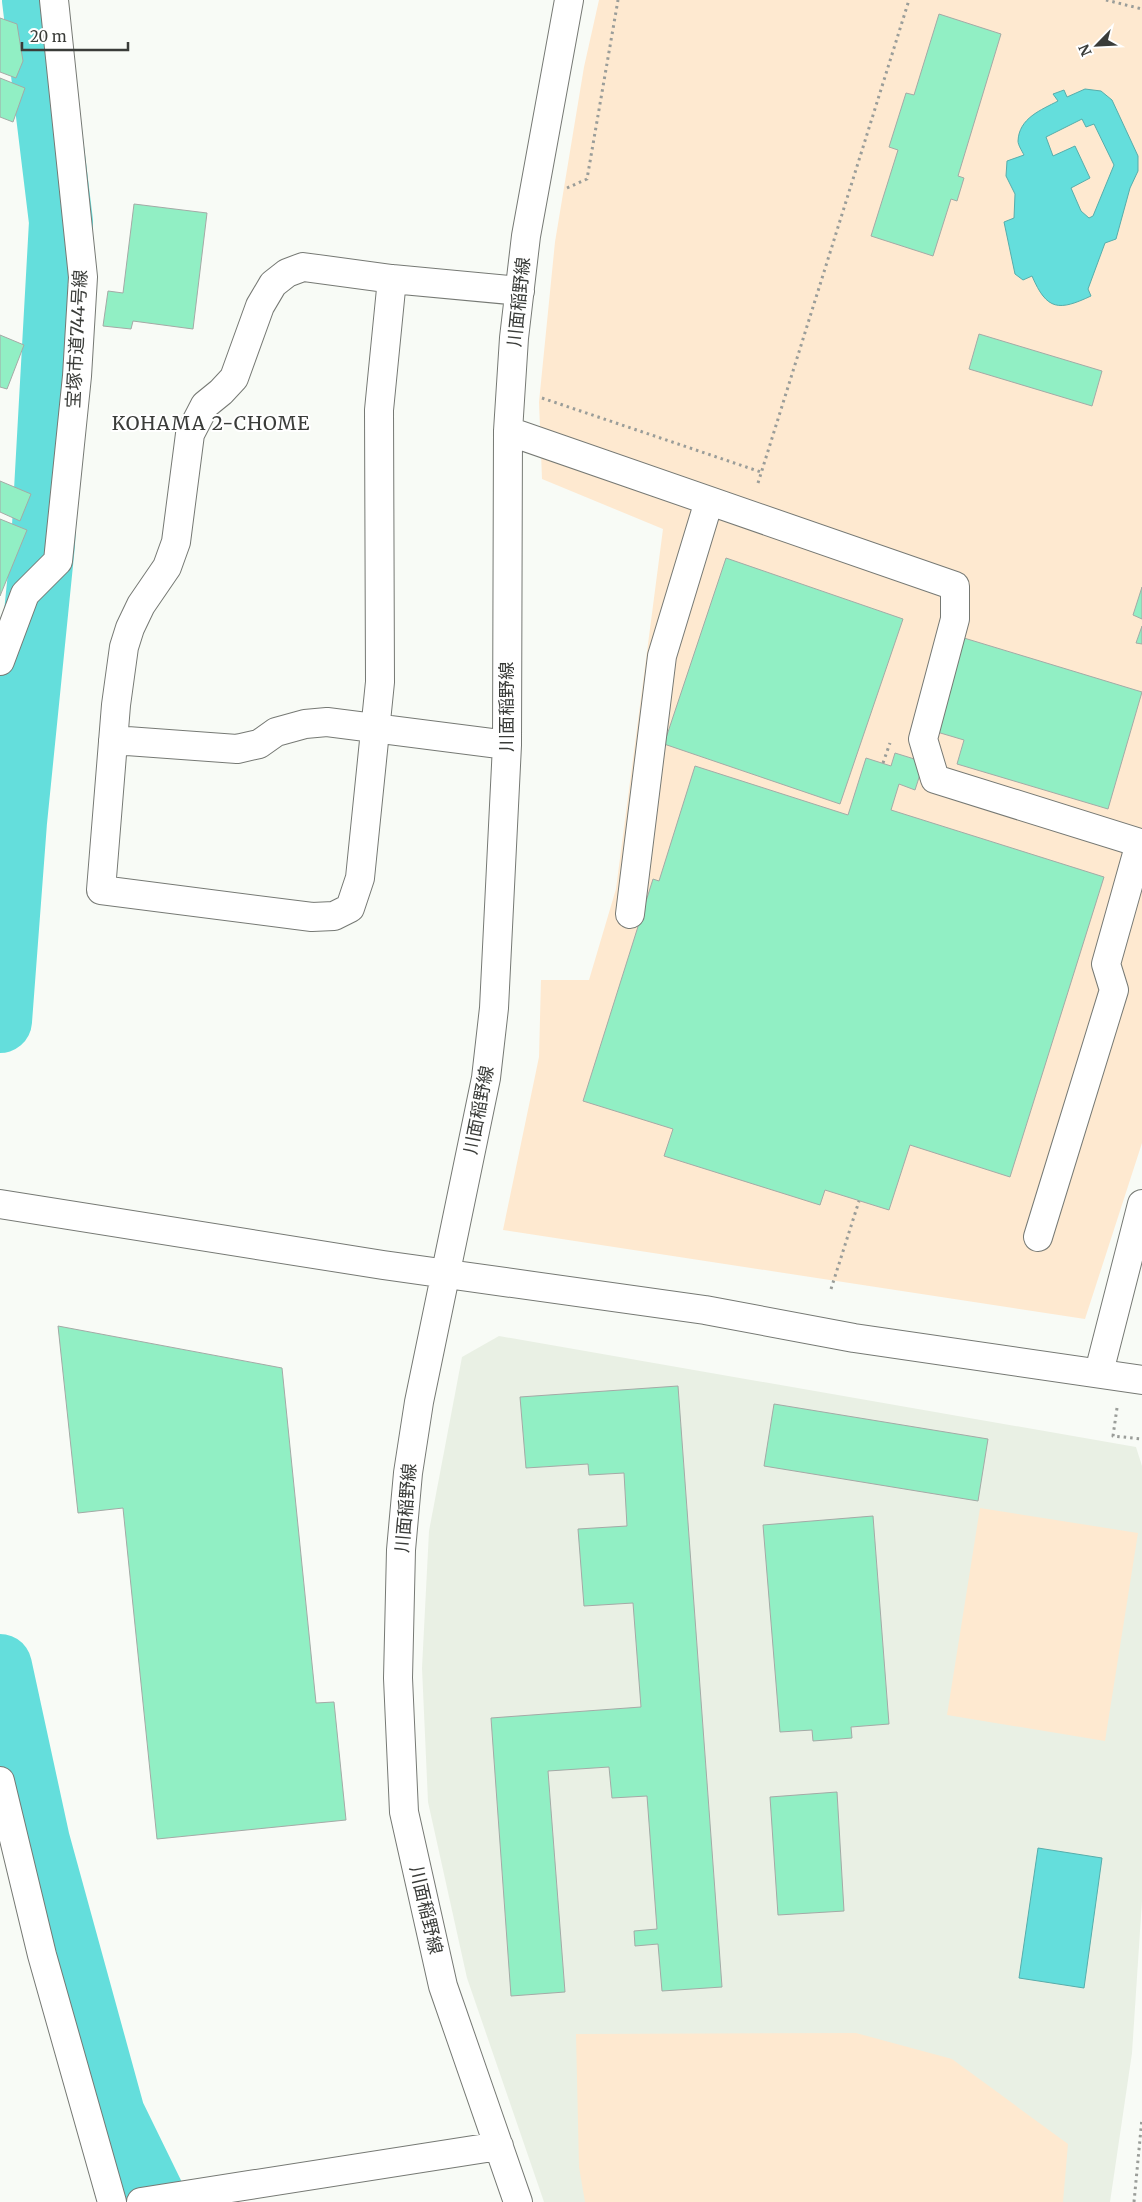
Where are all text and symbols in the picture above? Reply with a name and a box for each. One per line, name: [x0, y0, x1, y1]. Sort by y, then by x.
scale bar: [22, 20, 129, 52]
north arrow: [1072, 20, 1122, 70]
text: 20 m: [30, 27, 67, 46]
text: N: [1075, 42, 1096, 59]
street label: 川面稲野線: [502, 256, 535, 348]
street label: 宝塚市道744号線: [61, 269, 92, 409]
district label: KOHAMA 2-CHOME: [112, 411, 310, 435]
street label: 川面稲野線: [495, 662, 518, 752]
street label: 川面稲野線: [459, 1064, 498, 1156]
street label: 川面稲野線: [390, 1462, 421, 1554]
street label: 川面稲野線: [405, 1863, 448, 1956]

